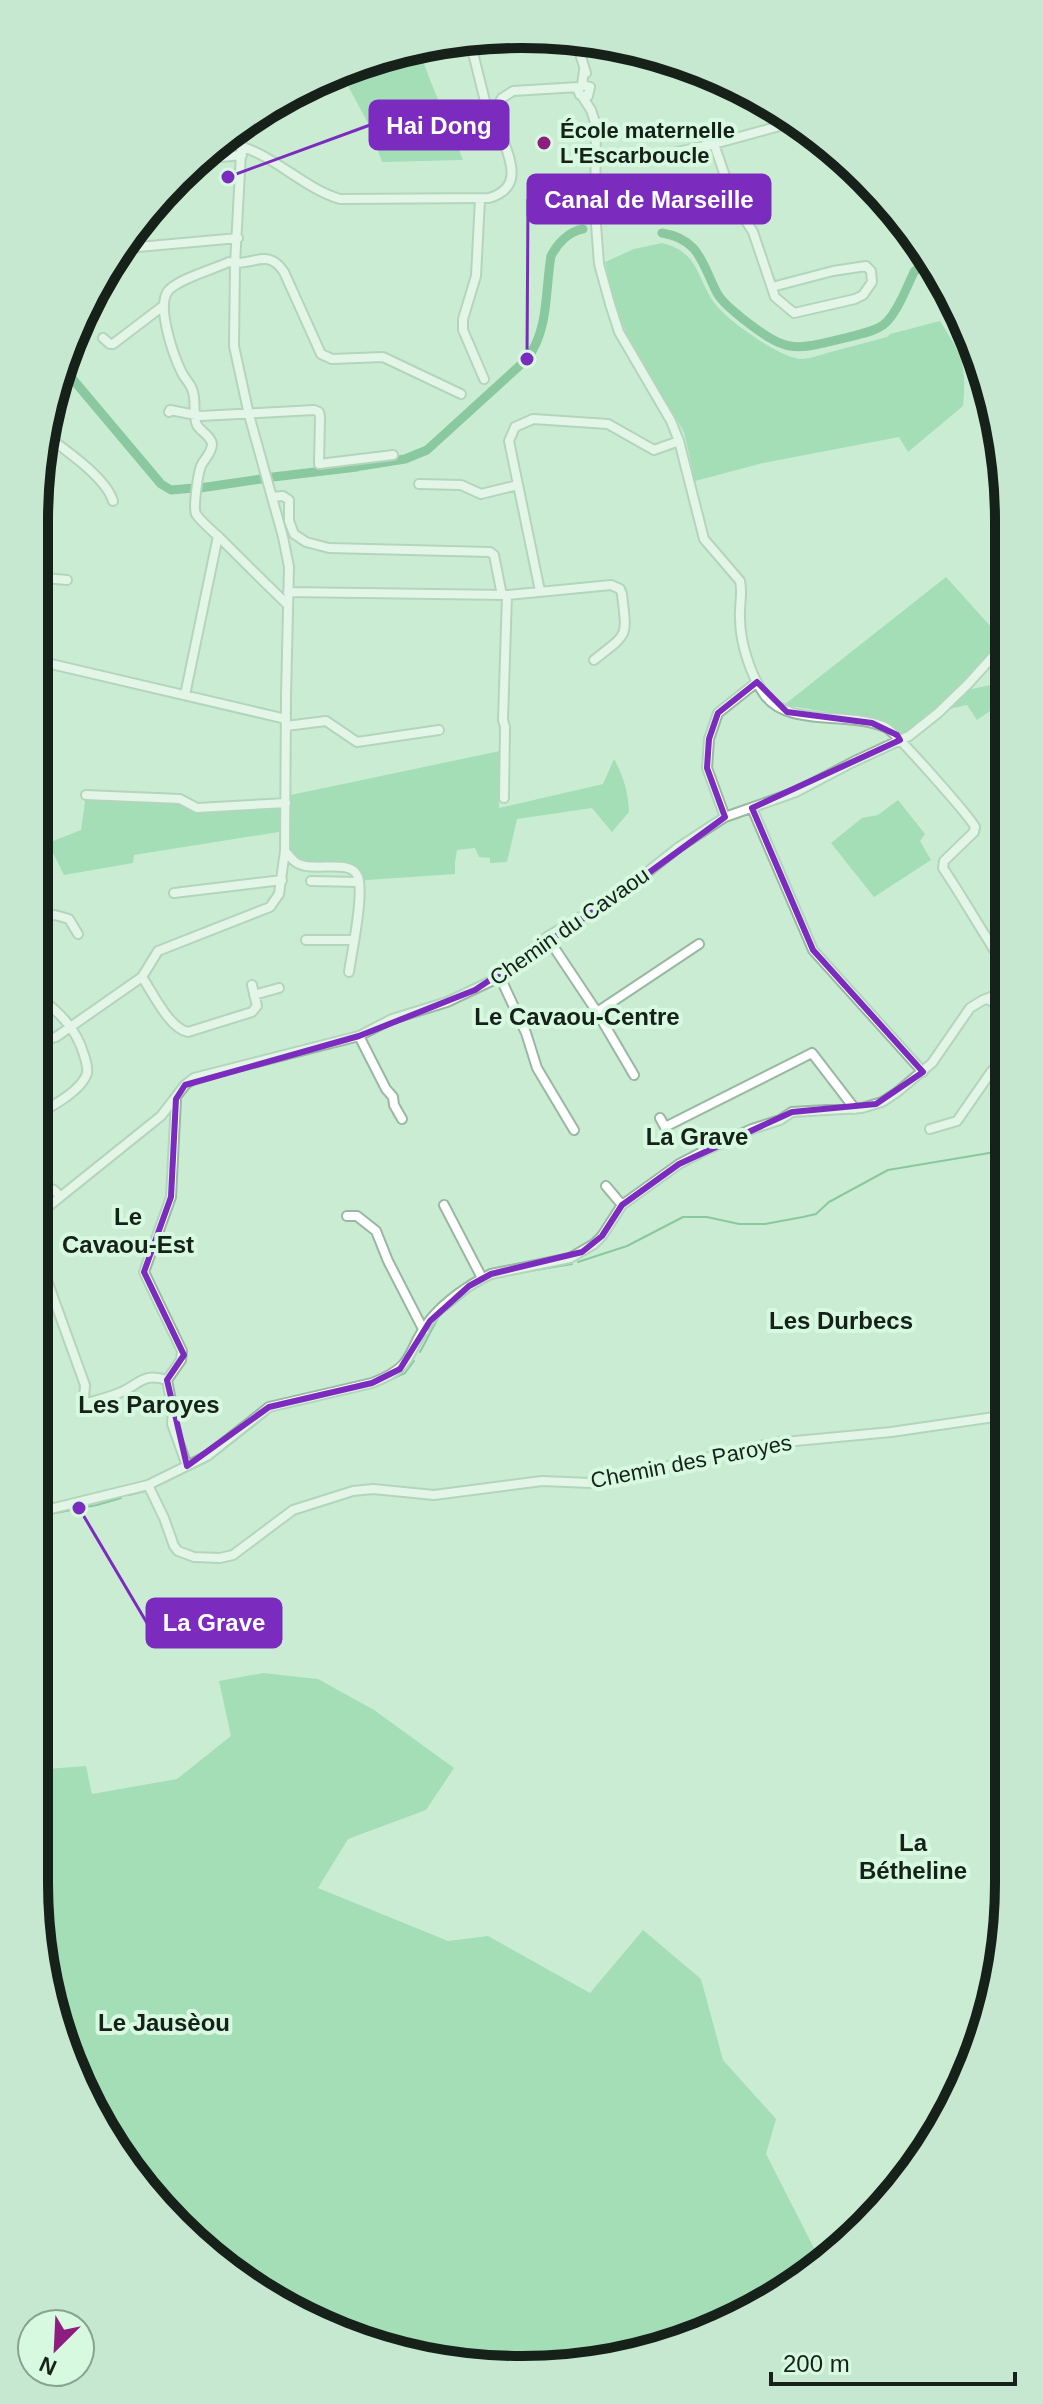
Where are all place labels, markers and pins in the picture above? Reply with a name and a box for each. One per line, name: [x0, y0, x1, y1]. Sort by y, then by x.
callout: Hai Dong: [370, 101, 508, 149]
place label: École maternelle L'Escarboucle: [560, 118, 735, 168]
marker: École maternelle L'Escarboucle: [535, 134, 553, 152]
callout: Canal de Marseille: [528, 175, 770, 223]
callout: La Grave: [147, 1599, 281, 1647]

